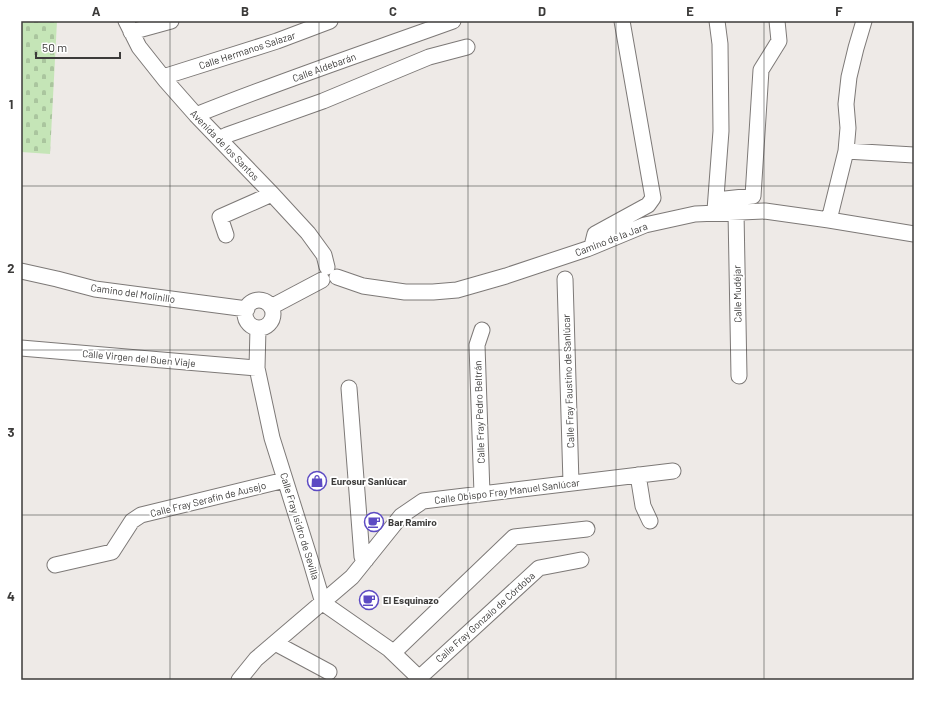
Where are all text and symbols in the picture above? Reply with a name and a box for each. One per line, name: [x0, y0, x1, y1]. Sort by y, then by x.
text: A: [92, 3, 101, 19]
text: B: [241, 3, 249, 19]
text: C: [389, 3, 397, 19]
text: D: [538, 3, 546, 19]
text: E: [686, 3, 694, 19]
text: F: [835, 3, 843, 19]
street label: Calle Hermanos Salazar: [197, 29, 297, 71]
scale bar: [36, 34, 120, 60]
text: 50 m: [42, 40, 67, 54]
street label: Calle Aldebarán: [291, 50, 357, 84]
text: 1: [9, 96, 13, 112]
street label: Avenida de los Santos: [188, 107, 262, 183]
street label: Camino de la Jara: [573, 220, 649, 258]
text: 2: [7, 260, 15, 276]
street label: Calle Mudéjar: [730, 265, 744, 323]
street label: Camino del Molinillo: [90, 281, 176, 305]
street label: Calle Fray Faustino de Sanlúcar: [560, 313, 576, 448]
street label: Calle Virgen del Buen Viaje: [82, 347, 196, 369]
street label: Calle Fray Pedro Beltrán: [471, 360, 487, 464]
text: 3: [7, 424, 15, 440]
shop icon: Eurosur Sanlúcar: [306, 470, 328, 492]
street label: Calle Fray Isidro de Sevilla: [278, 471, 322, 581]
place label: Eurosur Sanlúcar: [331, 475, 407, 487]
street label: Calle Obispo Fray Manuel Sanlúcar: [434, 476, 581, 506]
street label: Calle Fray Serafín de Ausejo: [149, 479, 267, 519]
cafe icon: Bar Ramiro: [363, 511, 385, 533]
place label: Bar Ramiro: [388, 516, 437, 528]
street label: Calle Fray Gonzalo de Córdoba: [433, 569, 537, 665]
text: 4: [7, 588, 15, 604]
cafe icon: El Esquinazo: [358, 589, 380, 611]
place label: El Esquinazo: [383, 594, 439, 606]

